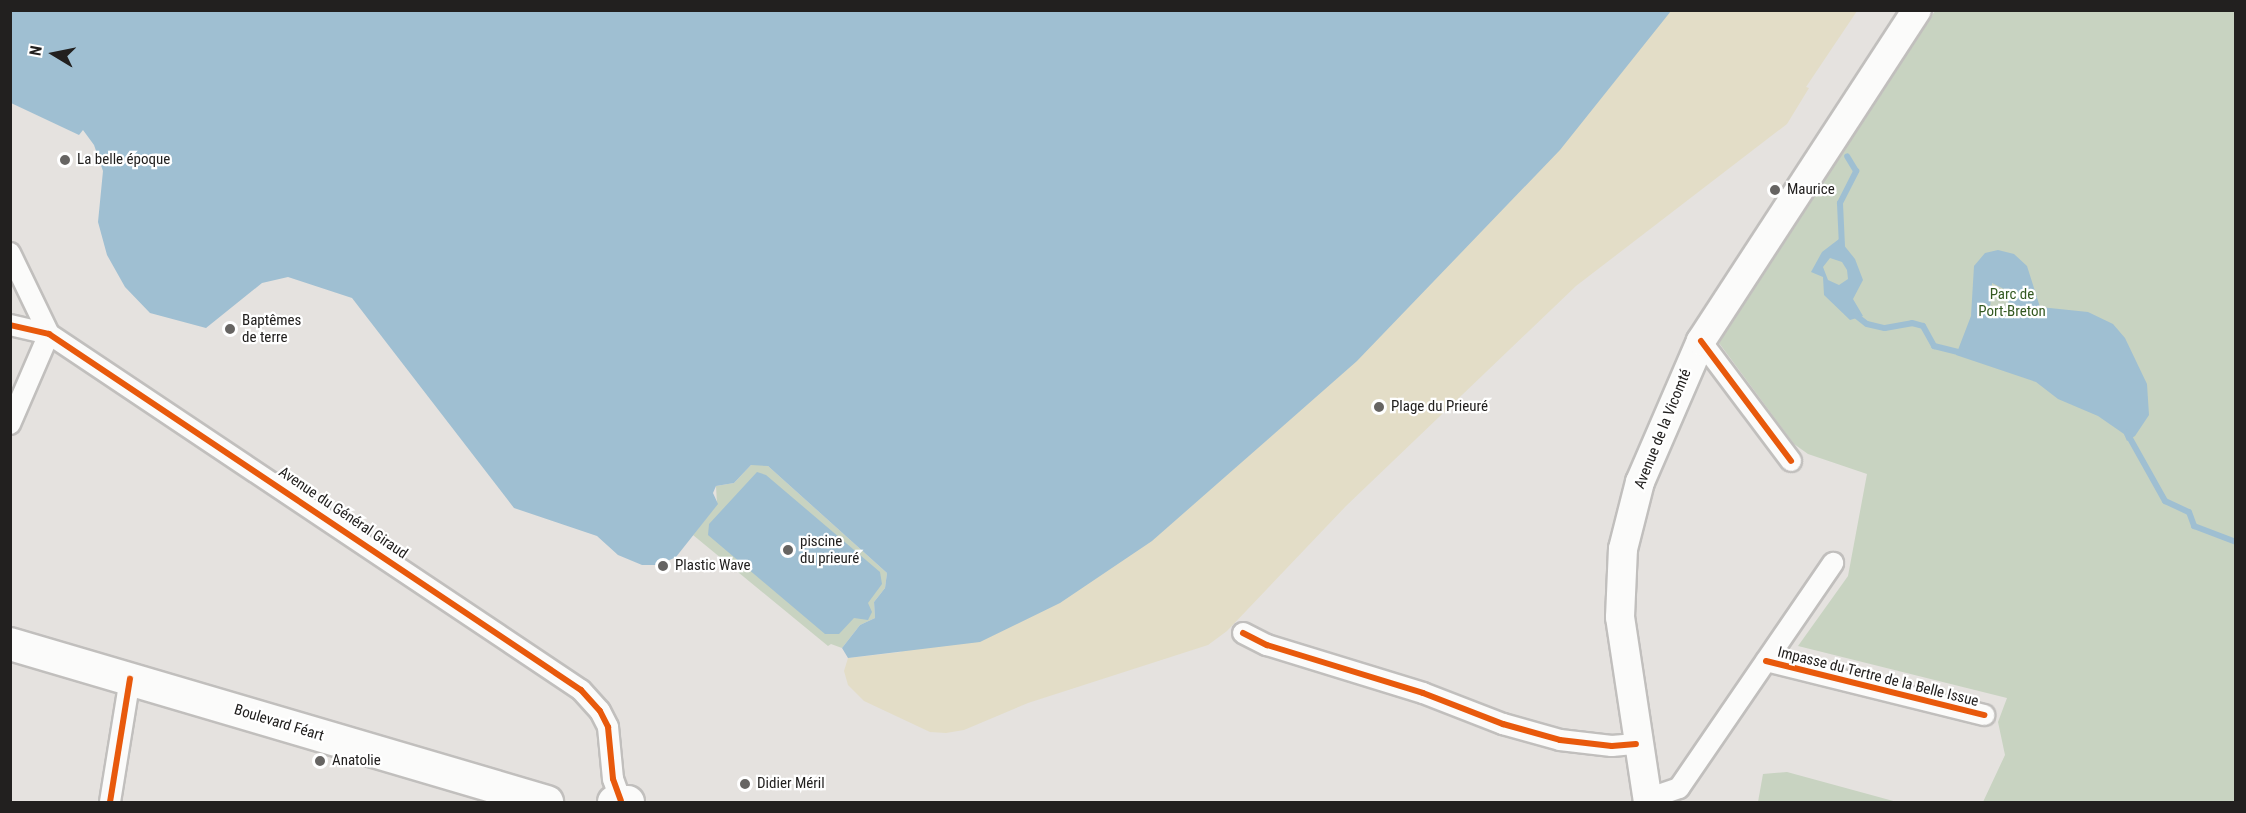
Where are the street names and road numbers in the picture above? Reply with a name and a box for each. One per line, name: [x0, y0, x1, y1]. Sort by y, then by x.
street label: Avenue de la Vicomté: [1631, 366, 1695, 492]
street label: Avenue du Général Giraud: [275, 463, 411, 563]
street label: Impasse du Tertre de la Belle Issue: [1776, 643, 1980, 711]
street label: Boulevard Féart: [232, 701, 326, 745]

